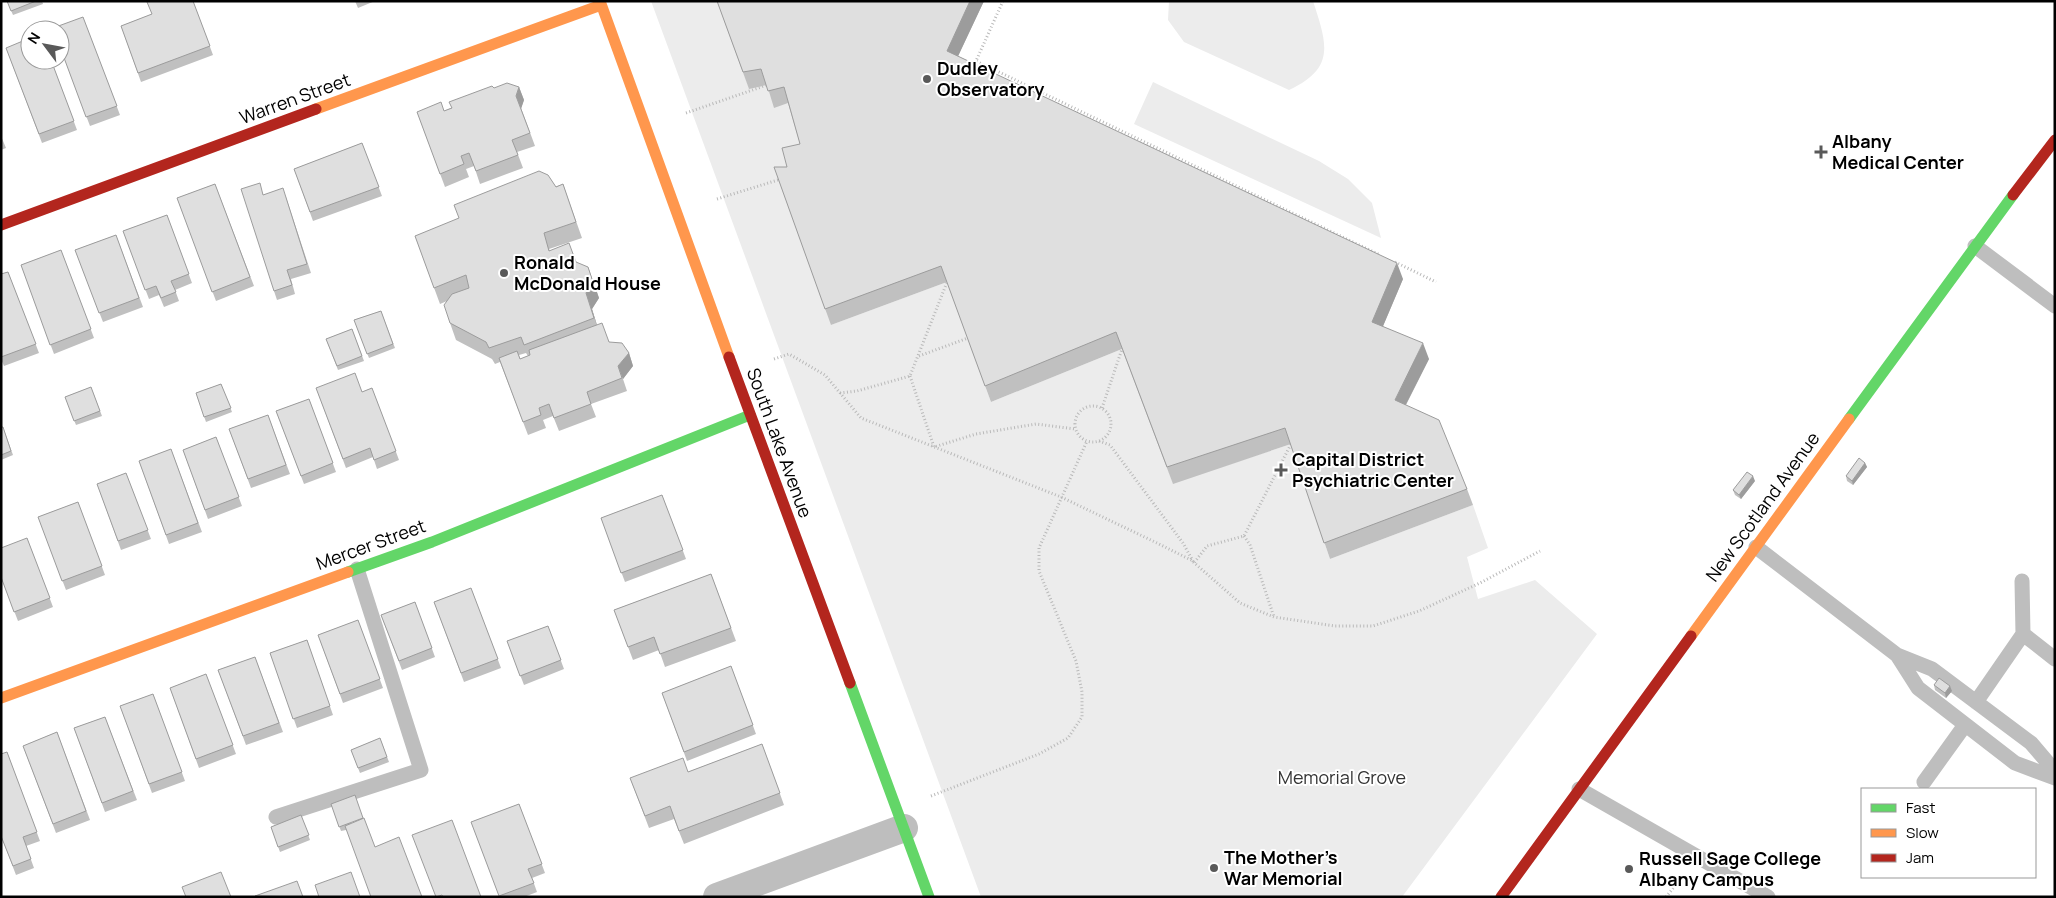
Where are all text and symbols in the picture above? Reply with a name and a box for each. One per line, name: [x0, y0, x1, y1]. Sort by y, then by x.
north arrow: [20, 20, 70, 70]
text: N: [23, 29, 44, 47]
place label: Dudley Observatory: [937, 56, 1044, 101]
street label: Warren Street: [236, 67, 353, 129]
marker: Dudley Observatory: [921, 73, 933, 85]
place label: Albany Medical Center: [1832, 129, 1964, 174]
marker: Albany Medical Center: [1814, 145, 1828, 159]
place label: Ronald McDonald House: [514, 250, 661, 295]
marker: Ronald McDonald House: [498, 267, 510, 279]
street label: South Lake Avenue: [742, 364, 818, 521]
street label: New Scotland Avenue: [1700, 427, 1825, 586]
place label: Capital District Psychiatric Center: [1292, 447, 1454, 492]
marker: Capital District Psychiatric Center: [1274, 463, 1288, 477]
street label: Mercer Street: [312, 513, 429, 575]
park label: Memorial Grove: [1278, 765, 1406, 789]
legend: [1861, 788, 2036, 878]
text: Fast: [1906, 797, 1935, 818]
text: Slow: [1906, 822, 1939, 843]
place label: The Mother’s War Memorial: [1224, 845, 1343, 890]
place label: Russell Sage College Albany Campus: [1639, 846, 1821, 891]
text: Jam: [1906, 847, 1934, 868]
marker: The Mother’s War Memorial: [1208, 862, 1220, 874]
marker: Russell Sage College Albany Campus: [1623, 863, 1635, 875]

